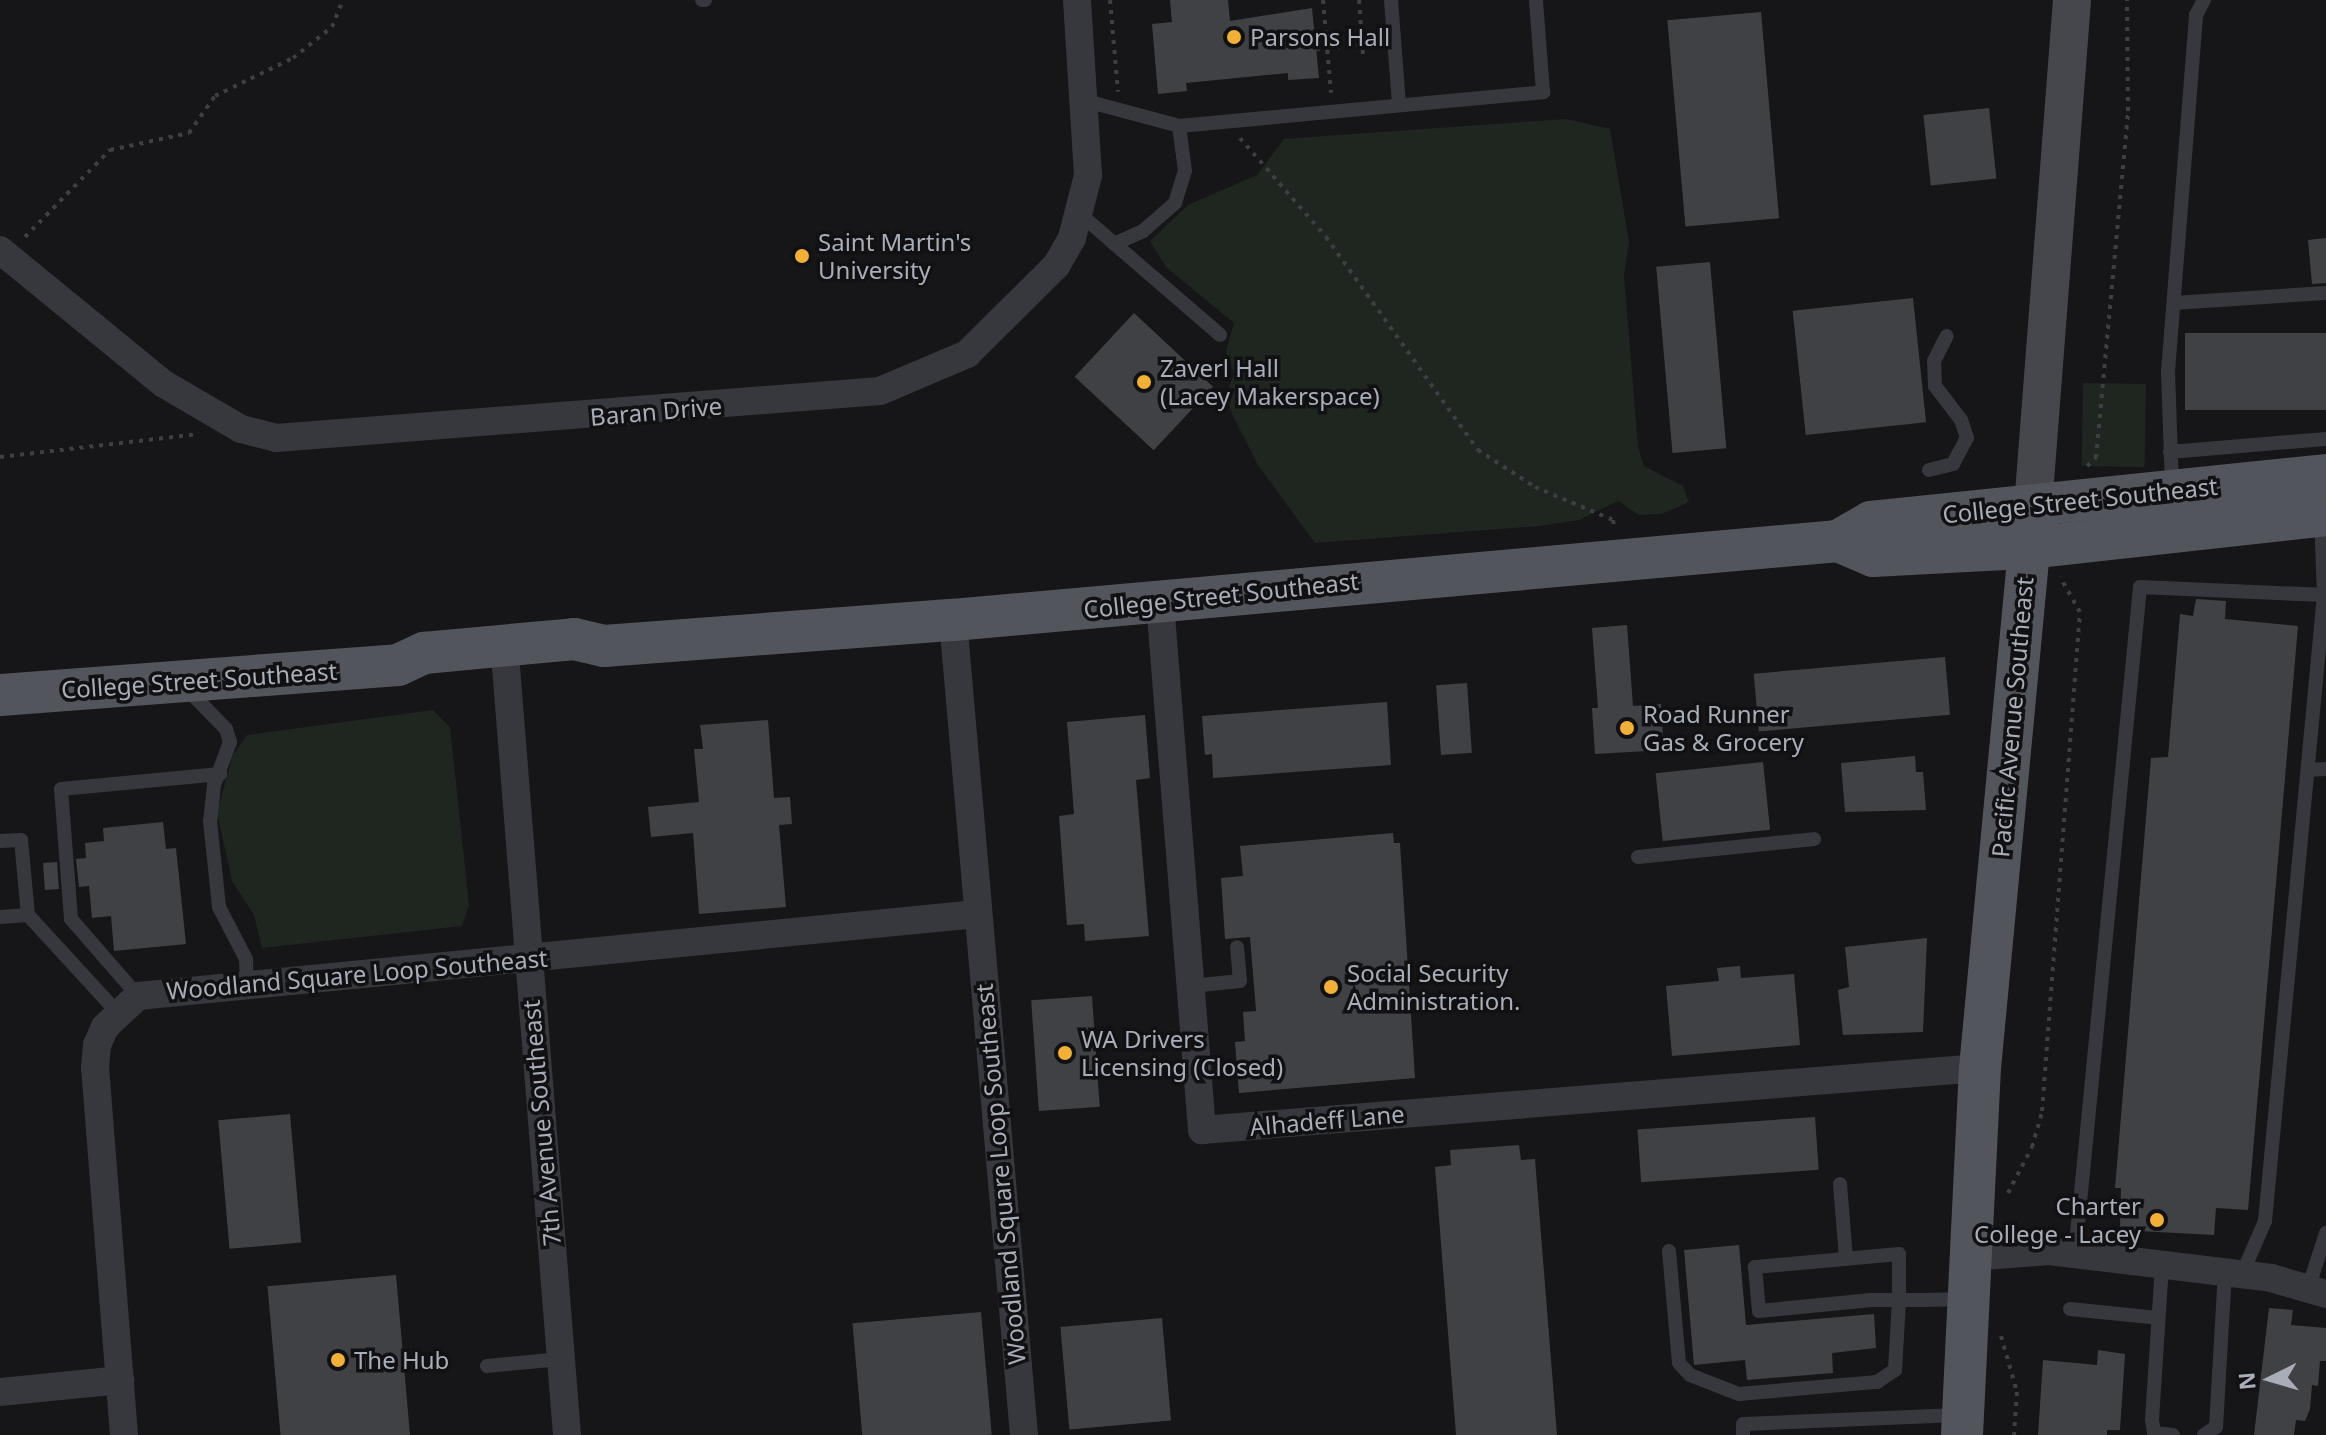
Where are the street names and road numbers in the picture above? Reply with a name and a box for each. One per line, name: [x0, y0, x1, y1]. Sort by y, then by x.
street label: Baran Drive: [589, 391, 723, 431]
street label: College Street Southeast: [1941, 471, 2219, 529]
street label: College Street Southeast: [1082, 566, 1360, 624]
street label: Pacific Avenue Southeast: [1985, 575, 2039, 859]
street label: College Street Southeast: [60, 656, 338, 704]
street label: Woodland Square Loop Southeast: [165, 943, 549, 1005]
street label: Woodland Square Loop Southeast: [969, 982, 1031, 1366]
street label: 7th Avenue Southeast: [516, 999, 566, 1247]
street label: Alhadeff Lane: [1248, 1099, 1406, 1141]

